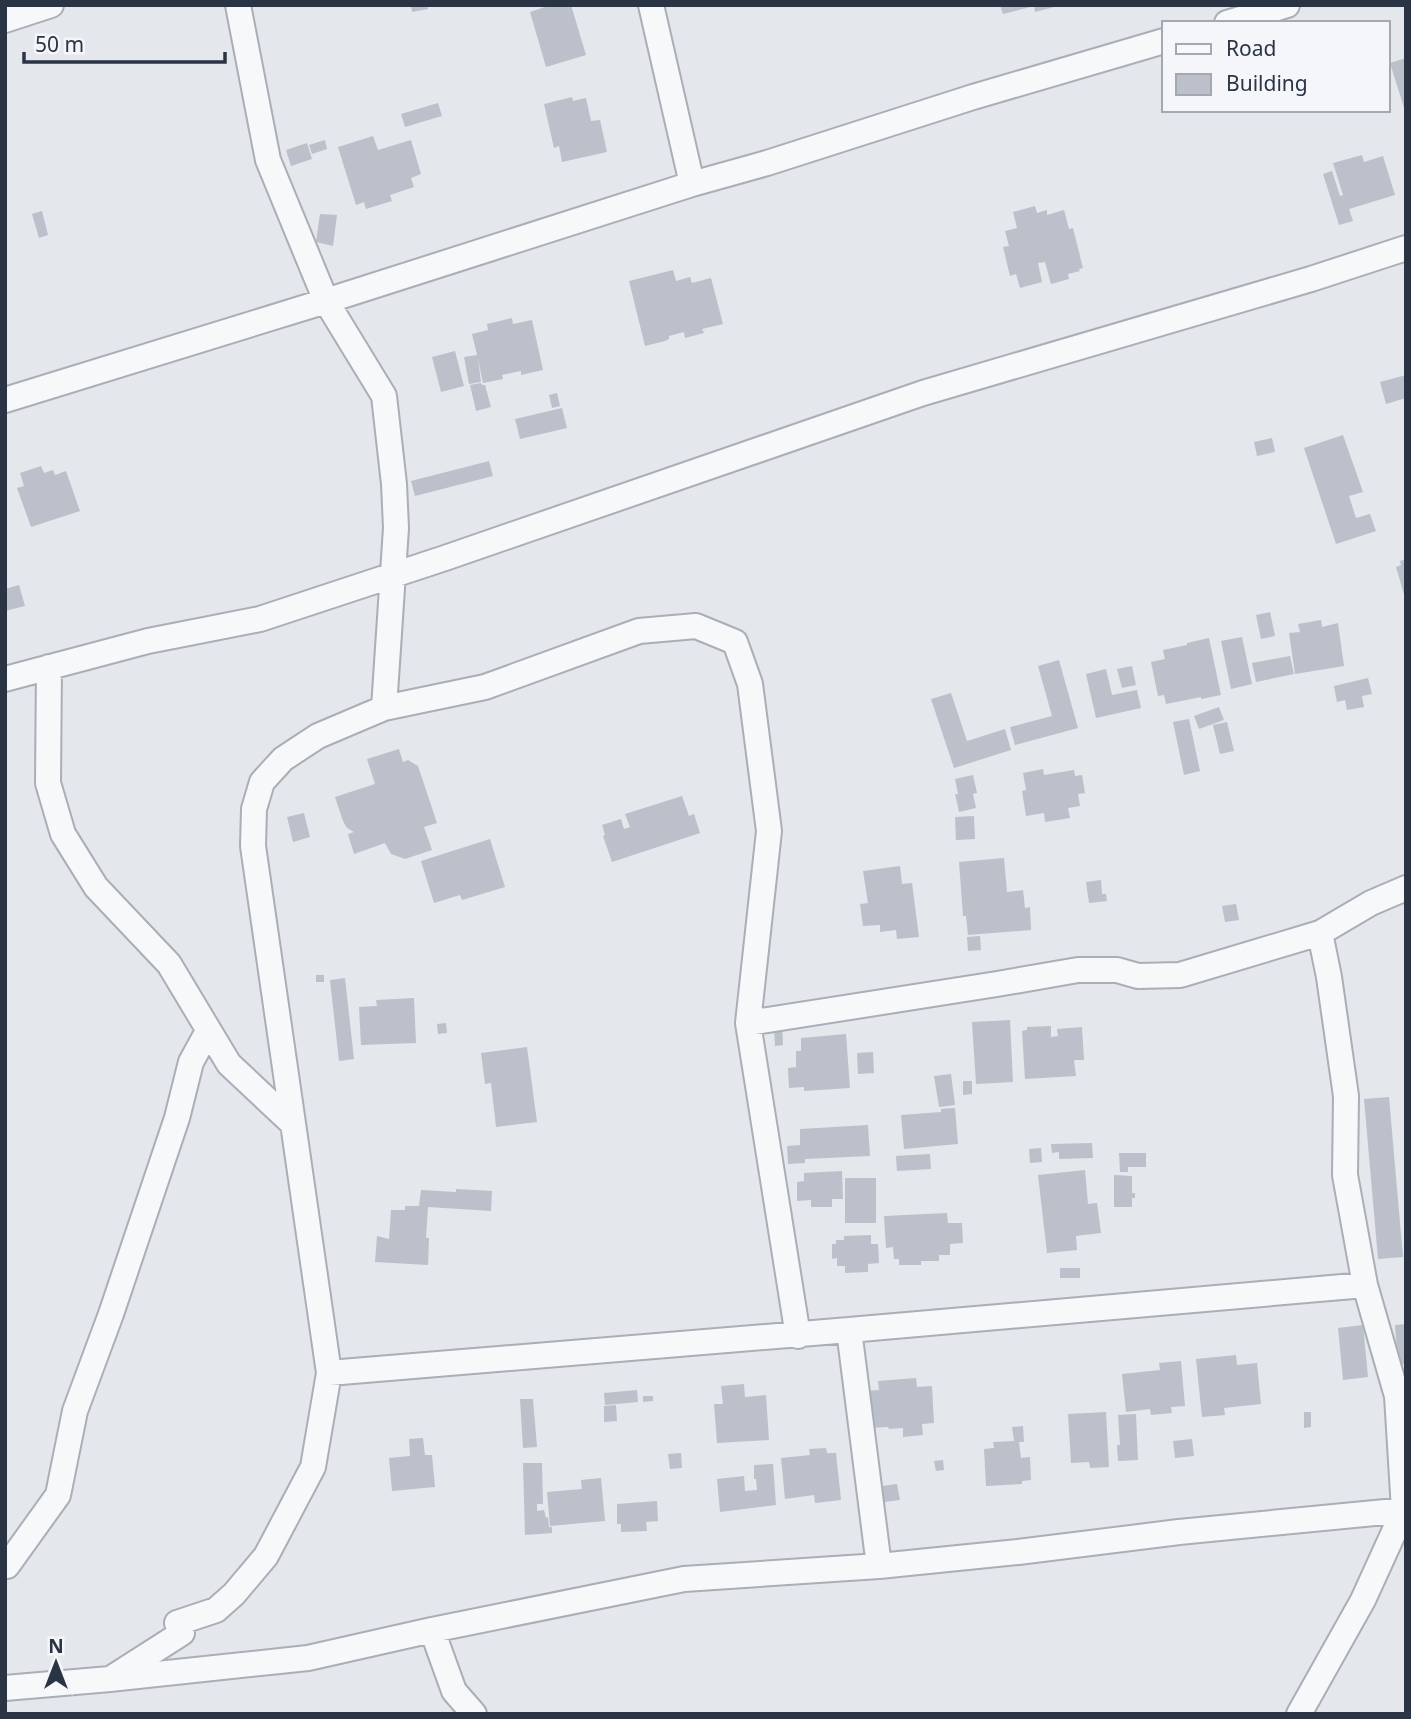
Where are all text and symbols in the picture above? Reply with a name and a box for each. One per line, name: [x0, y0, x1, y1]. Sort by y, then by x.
scale bar: [24, 21, 226, 65]
legend: [1162, 21, 1390, 112]
text: 50 m: [35, 30, 84, 58]
text: Road: [1226, 34, 1276, 62]
text: Building: [1226, 69, 1308, 97]
north arrow: [21, 1628, 91, 1698]
text: N: [48, 1633, 64, 1659]

